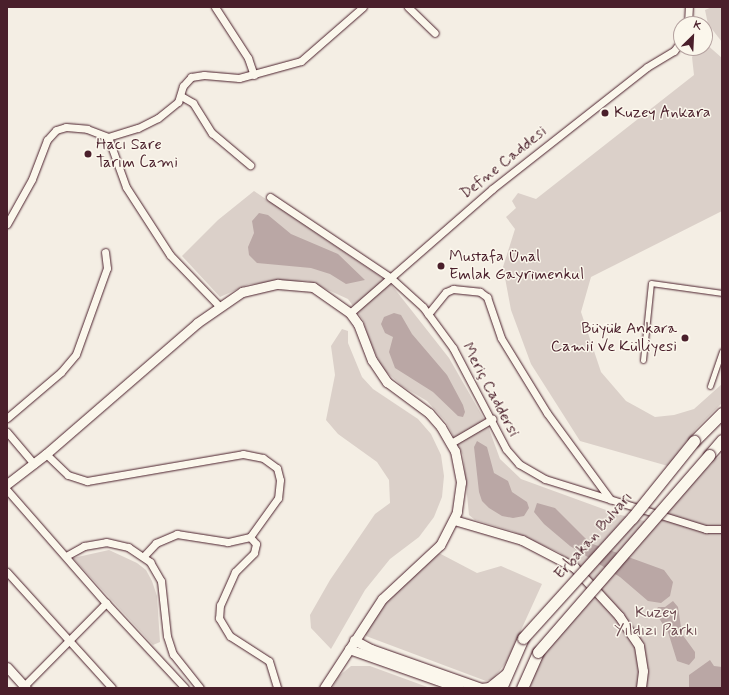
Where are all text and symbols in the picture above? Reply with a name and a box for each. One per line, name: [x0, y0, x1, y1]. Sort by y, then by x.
north arrow: [673, 16, 713, 56]
text: K: [691, 18, 704, 34]
place label: Kuzey Ankara: [614, 103, 712, 123]
marker: Kuzey Ankara: [599, 107, 611, 119]
street label: Defne Caddesi: [458, 123, 550, 203]
place label: Hacı Sare Tarım Cami: [96, 135, 178, 173]
marker: Hacı Sare Tarım Cami: [83, 149, 93, 159]
place label: Mustafa Ünal Emlak Gayrimenkul: [449, 247, 581, 285]
marker: Mustafa Ünal Emlak Gayrimenkul: [436, 261, 446, 271]
place label: Büyük Ankara Camii Ve Külliyesi: [550, 319, 677, 357]
marker: Büyük Ankara Camii Ve Külliyesi: [680, 333, 690, 343]
street label: Meriç Caddersi: [457, 340, 523, 440]
street label: Erbakan Bulvarı: [551, 488, 637, 584]
park label: Kuzey Yıldızı Parkı: [614, 603, 698, 641]

